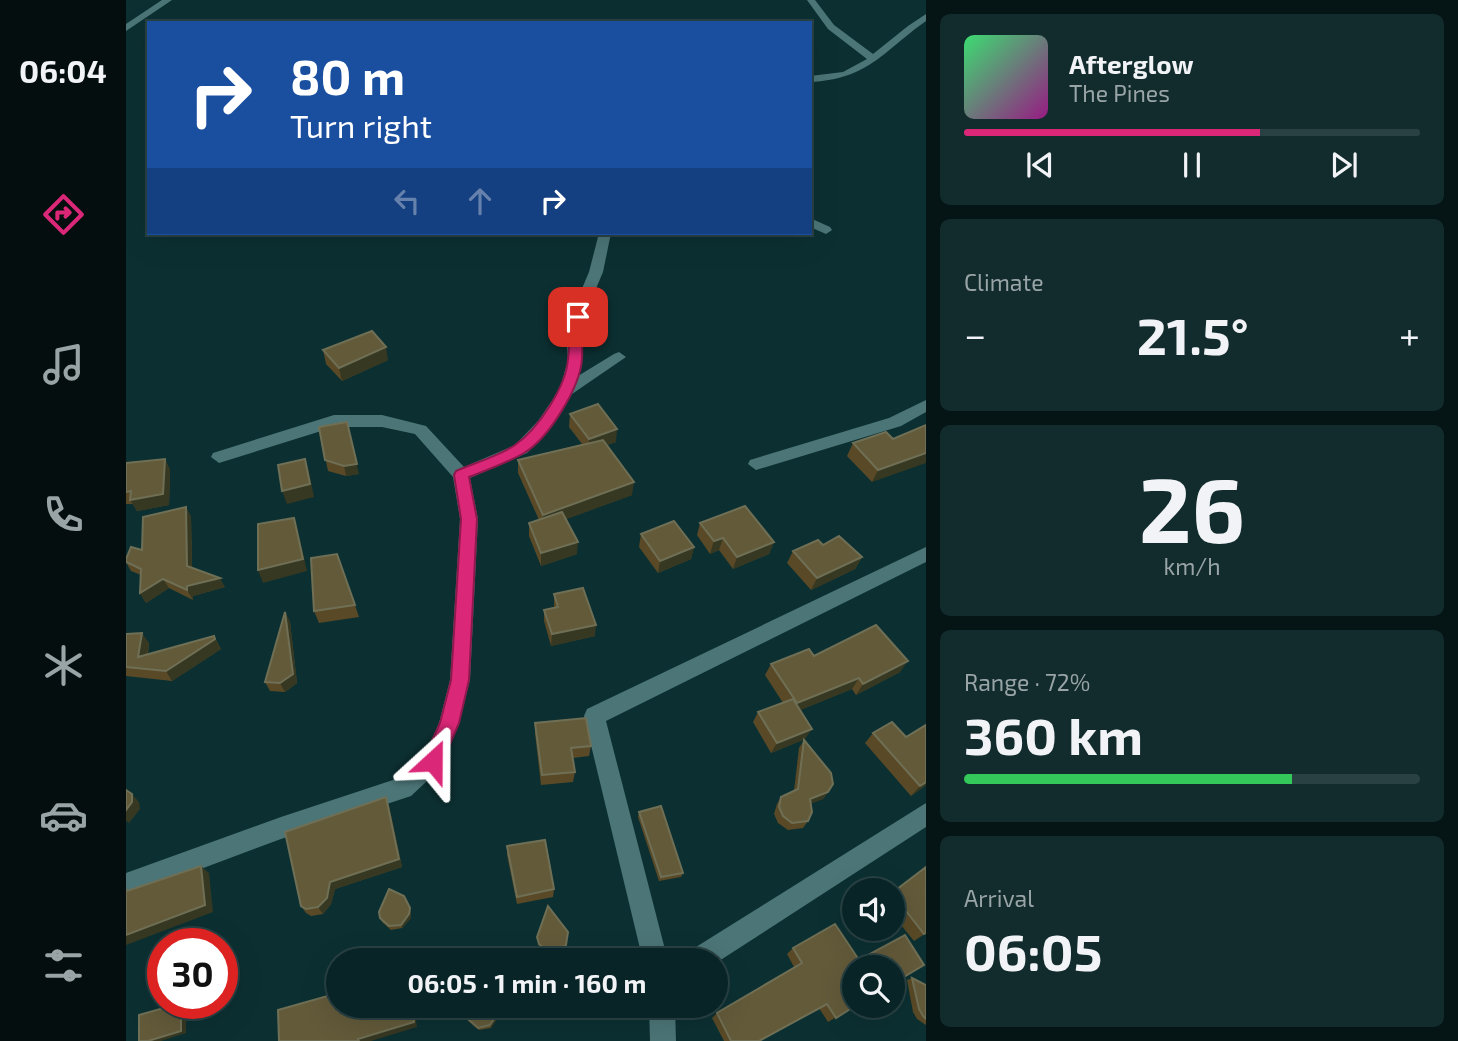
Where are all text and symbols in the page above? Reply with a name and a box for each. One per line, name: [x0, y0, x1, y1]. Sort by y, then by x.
text: 80 m: [290, 46, 405, 105]
text: Afterglow: [1069, 48, 1194, 79]
icon: right: [175, 49, 266, 140]
text: 06:04: [19, 51, 107, 89]
text: The Pines: [1069, 79, 1170, 107]
text: Turn right: [290, 106, 432, 144]
icon: previous: [1021, 146, 1059, 184]
icon: pause: [1173, 146, 1211, 184]
icon: next: [1325, 146, 1363, 184]
icon: left: [388, 182, 426, 220]
icon: ahead: [461, 182, 499, 220]
icon: right: [534, 182, 572, 220]
icon: directions: [39, 190, 88, 239]
text: Climate: [964, 268, 1044, 296]
pin: [548, 287, 608, 347]
icon: arrive: [559, 298, 597, 336]
text: 21.5°: [1137, 303, 1249, 365]
text: −: [964, 311, 986, 357]
text: +: [1399, 311, 1420, 357]
icon: music: [39, 340, 88, 389]
text: 26: [1139, 452, 1245, 561]
icon: phone: [39, 490, 88, 539]
text: km/h: [1163, 552, 1221, 580]
icon: climate: [39, 641, 88, 690]
text: Range · 72%: [964, 668, 1090, 696]
text: 360 km: [964, 703, 1143, 765]
position arrow: [396, 724, 470, 798]
icon: car: [39, 791, 88, 840]
map controls: [842, 878, 905, 1018]
button: sound: [842, 878, 905, 941]
text: Arrival: [964, 884, 1034, 912]
text: 06:05: [964, 919, 1102, 981]
speed limit sign: 30: [147, 928, 238, 1019]
icon: filters: [39, 941, 88, 990]
button: search: [842, 955, 905, 1018]
text: 06:05 · 1 min · 160 m: [408, 967, 646, 998]

